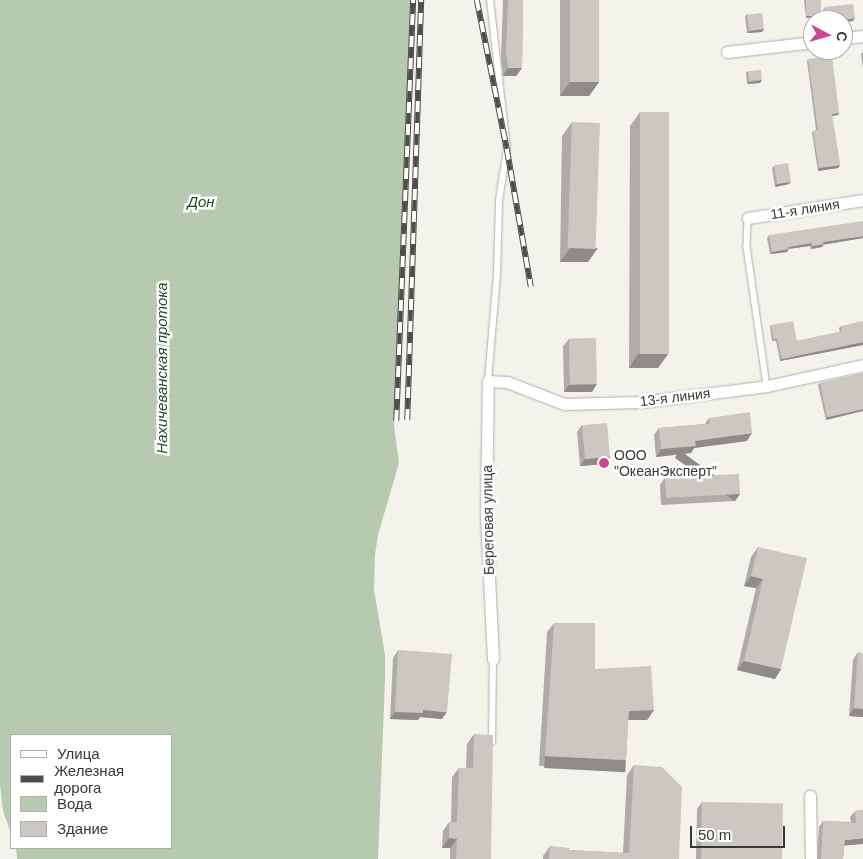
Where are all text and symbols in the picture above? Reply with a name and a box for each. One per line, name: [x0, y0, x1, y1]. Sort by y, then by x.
north arrow: [803, 10, 853, 60]
text: С: [833, 31, 850, 42]
water label: Дон: [187, 193, 215, 211]
street label: 11-я линия: [769, 195, 841, 223]
water label: Нахичеванская протока: [153, 282, 171, 454]
street label: 13-я линия: [639, 384, 711, 410]
place label: ООО "ОкеанЭксперт": [614, 447, 717, 480]
marker: ООО "ОкеанЭксперт": [598, 457, 610, 469]
street label: Береговая улица: [479, 465, 497, 575]
legend: [10, 734, 172, 849]
text: Улица: [57, 745, 100, 762]
text: Железная дорога: [54, 762, 124, 796]
text: Вода: [57, 795, 92, 812]
scale bar: [693, 816, 788, 848]
text: Здание: [57, 820, 108, 837]
text: 50 m: [698, 826, 731, 843]

